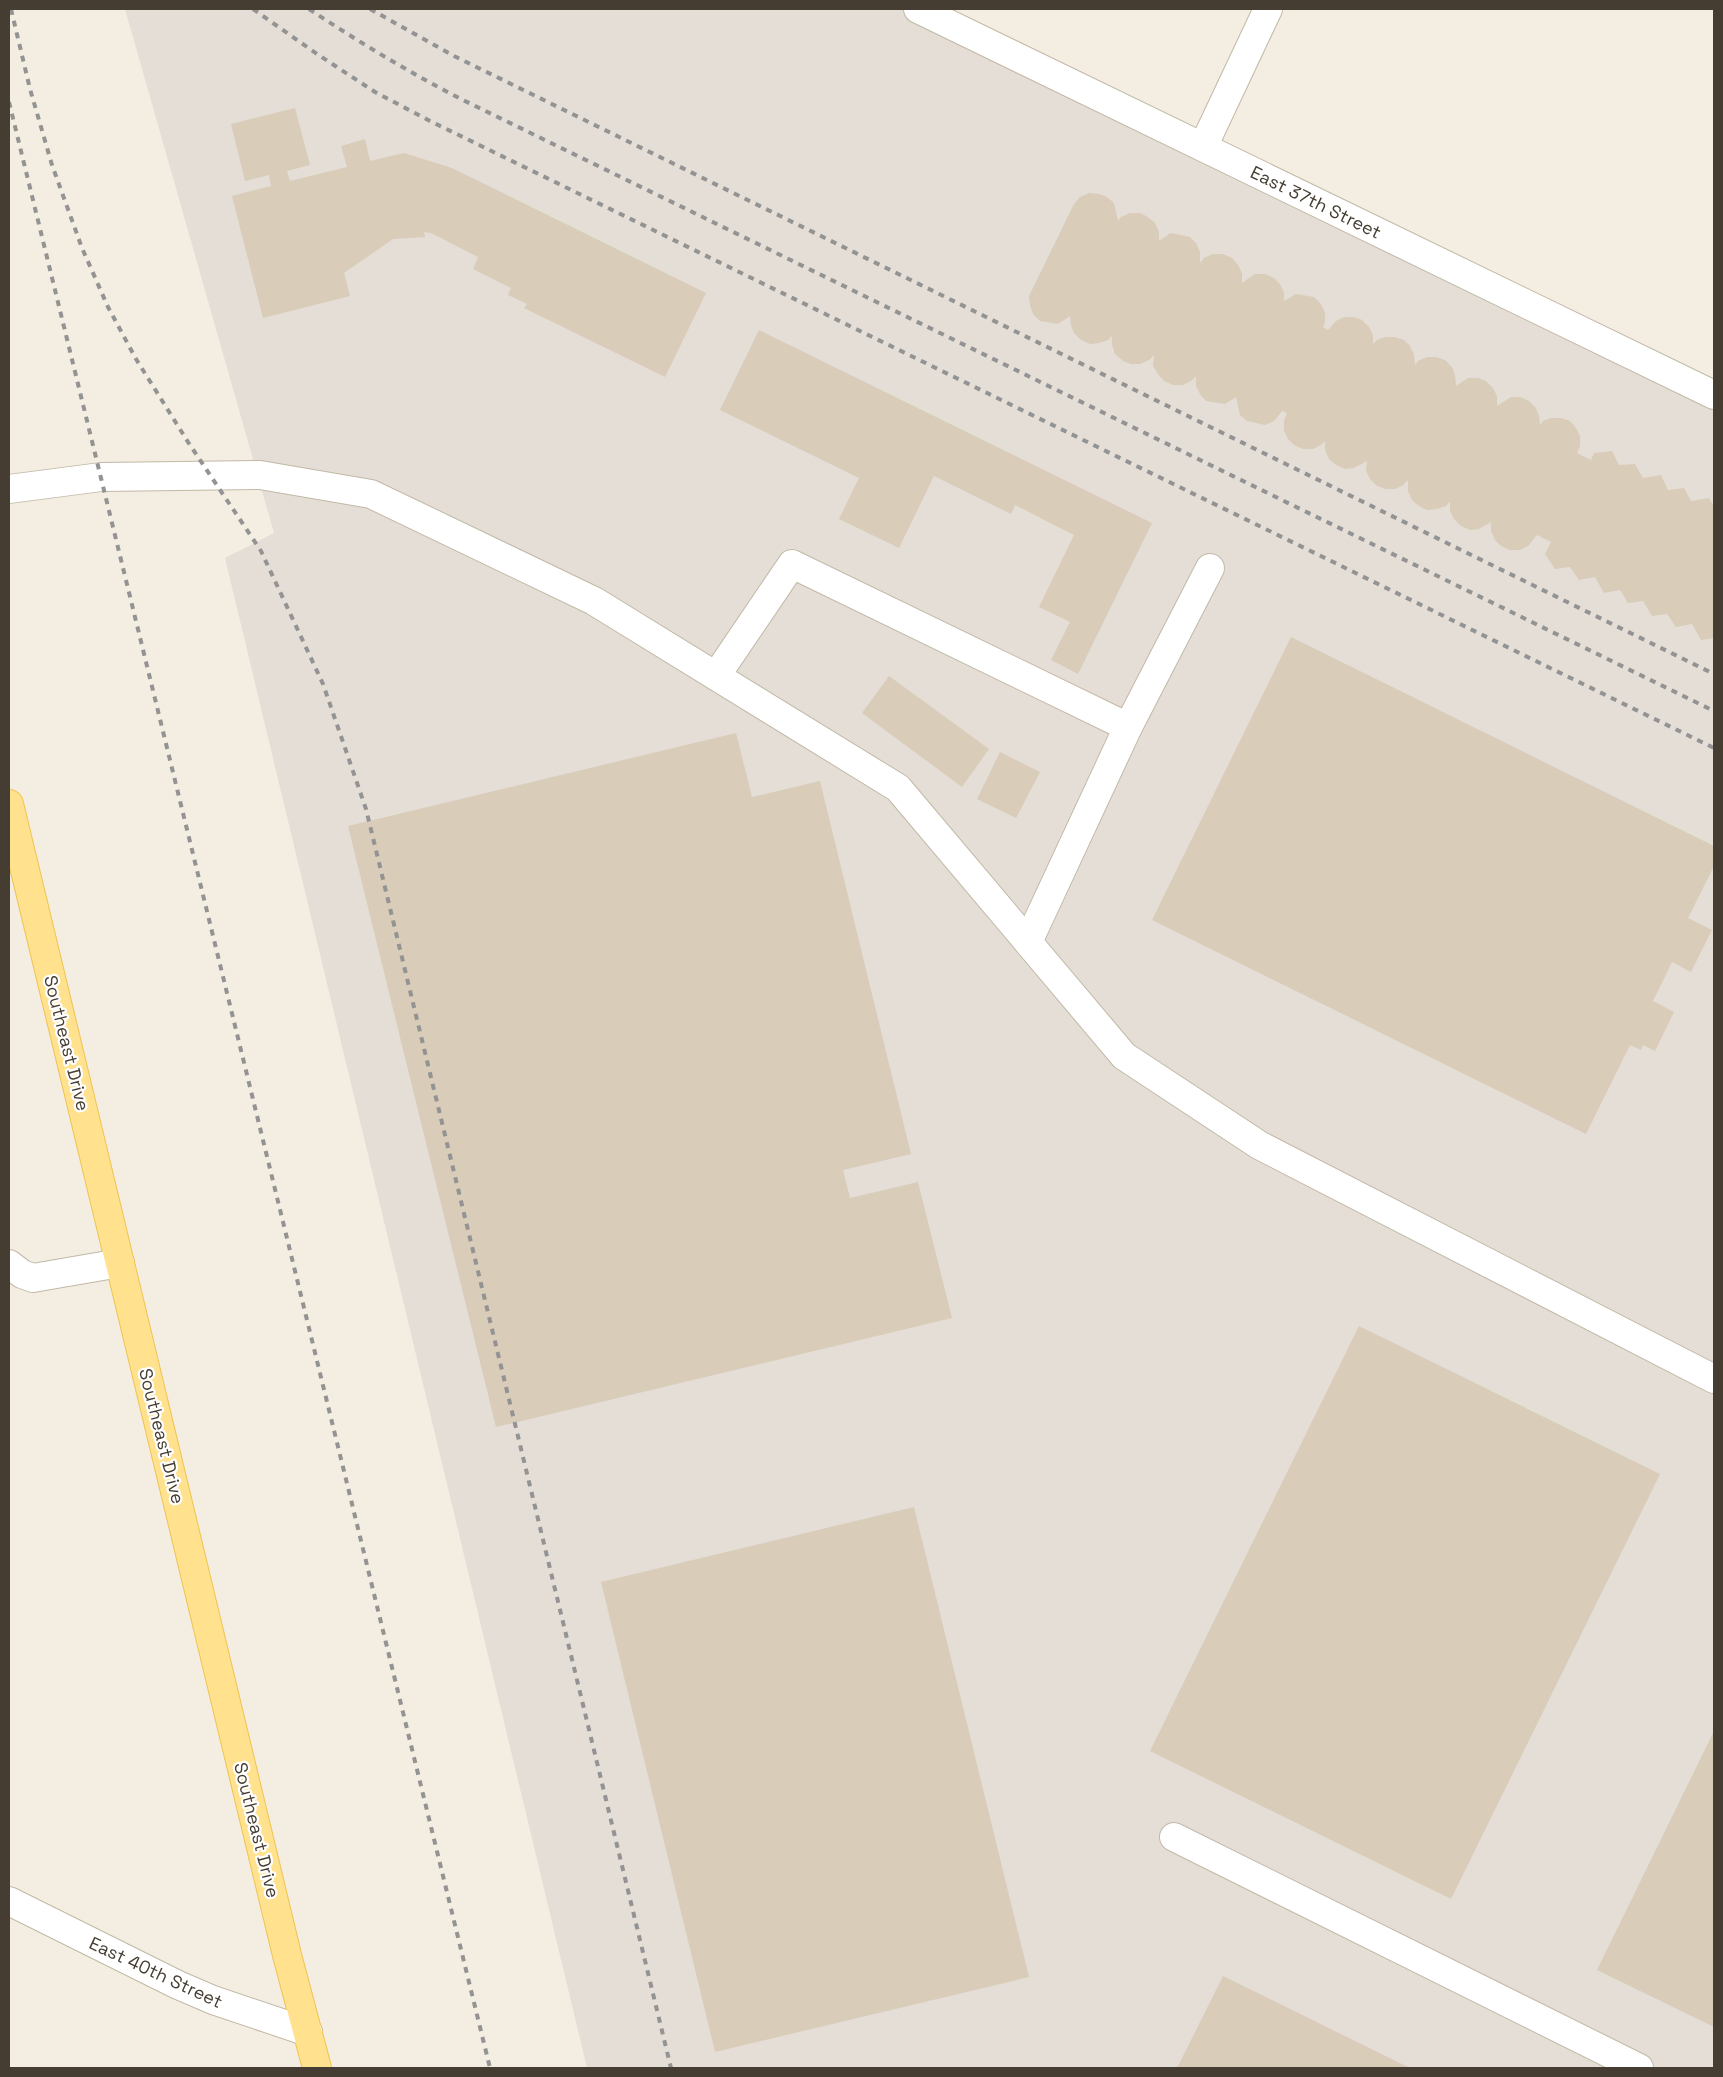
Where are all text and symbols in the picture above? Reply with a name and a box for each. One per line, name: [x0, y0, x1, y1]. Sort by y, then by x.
street label: East 37th Street: [1247, 160, 1385, 244]
street label: Southeast Drive: [39, 973, 95, 1113]
street label: Southeast Drive: [134, 1366, 190, 1506]
street label: Southeast Drive: [229, 1760, 285, 1900]
street label: East 40th Street: [86, 1931, 226, 2013]

